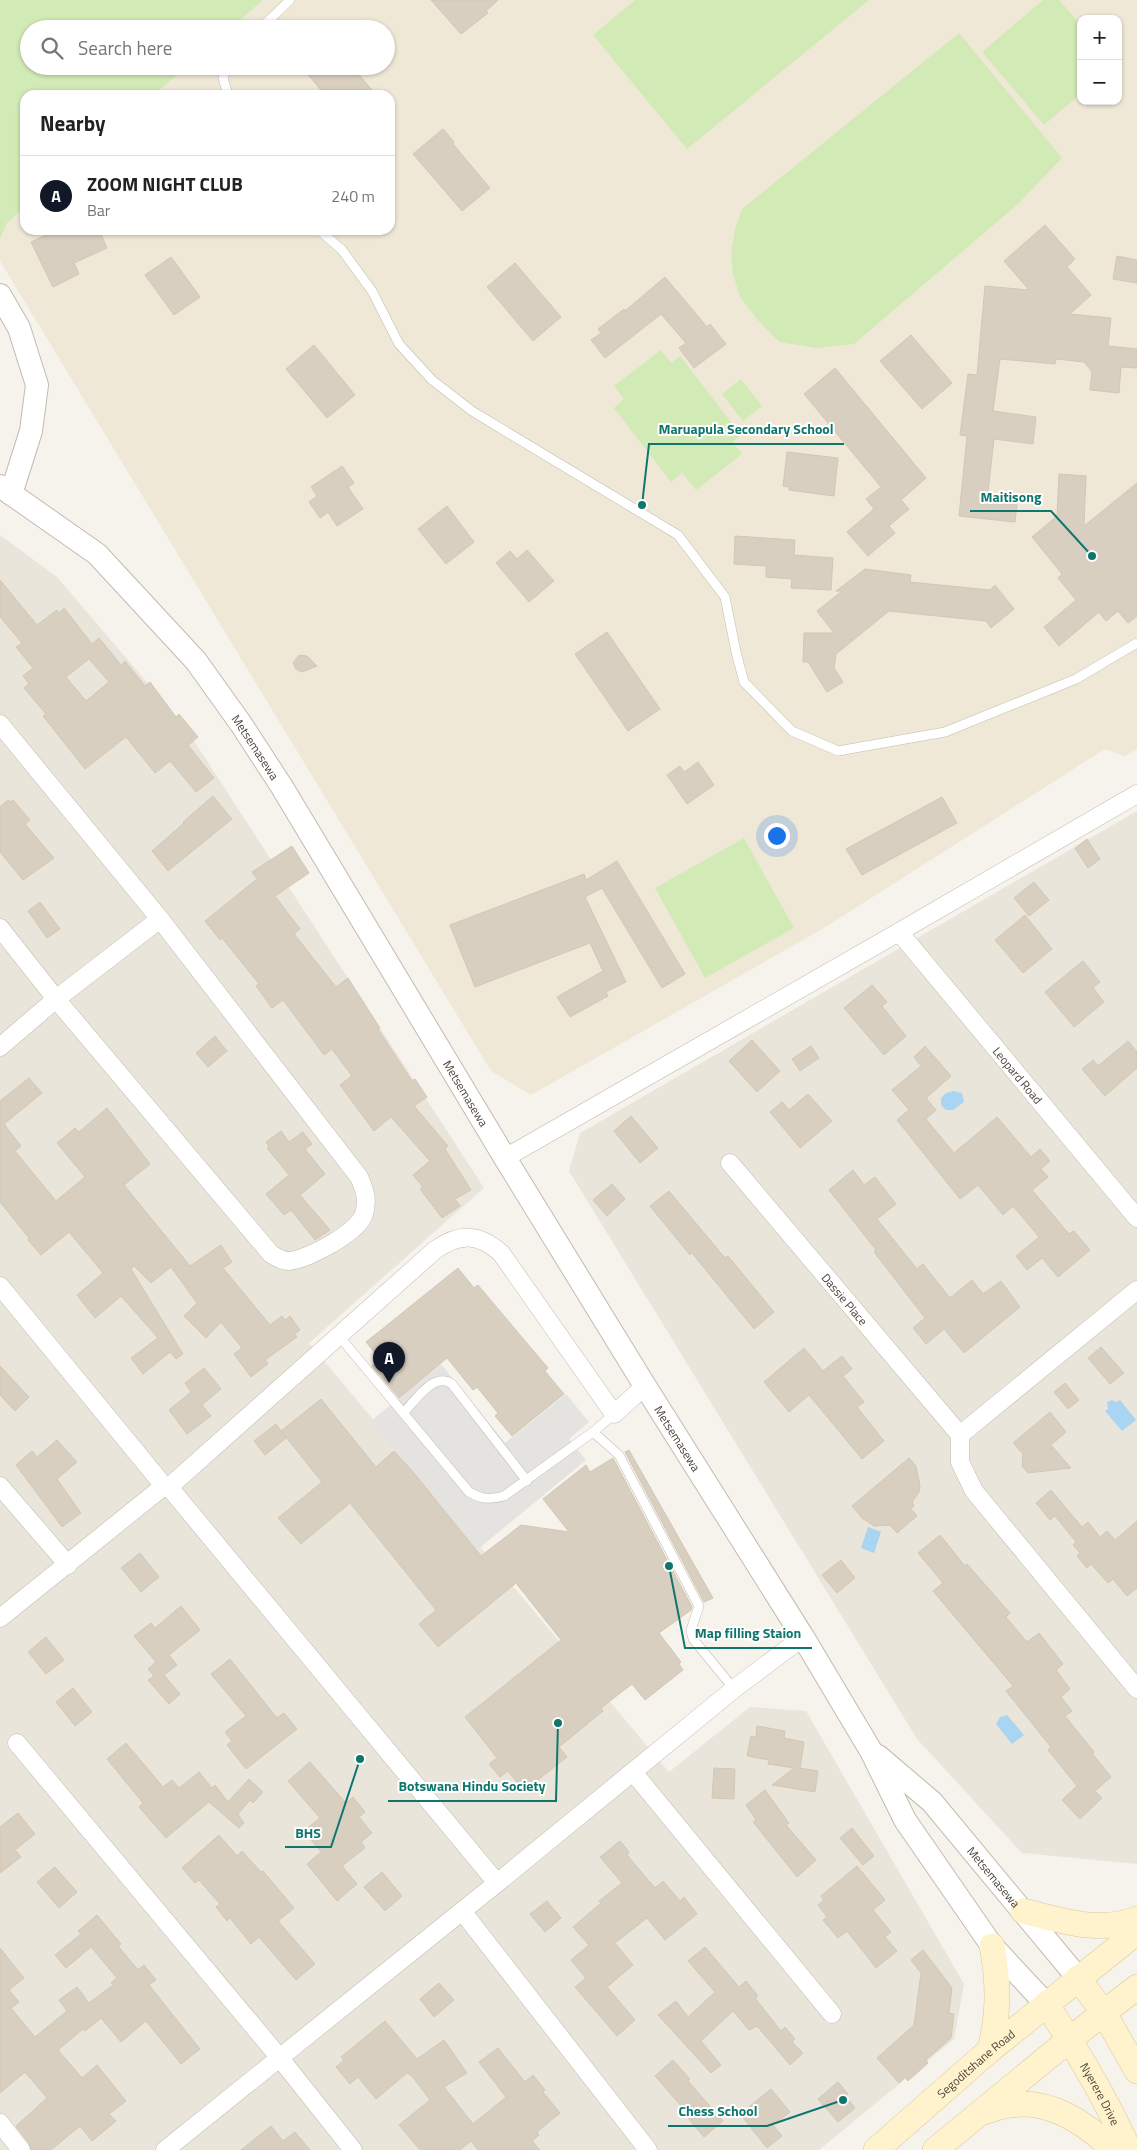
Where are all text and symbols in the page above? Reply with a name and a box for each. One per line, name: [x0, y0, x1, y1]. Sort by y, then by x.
map controls: [1077, 15, 1122, 105]
button: +: [1077, 15, 1122, 60]
search box: [20, 20, 395, 75]
text: Search here: [78, 33, 172, 62]
icon: search: [38, 34, 66, 62]
button: −: [1077, 60, 1122, 105]
text: Nearby: [40, 107, 105, 139]
text: ZOOM NIGHT CLUB: [87, 169, 243, 198]
text: A: [51, 184, 61, 208]
text: 240 m: [331, 184, 375, 208]
text: Bar: [87, 198, 110, 222]
callout: Maruapula Secondary School: [649, 415, 844, 444]
text: Maruapula Secondary School: [658, 418, 834, 439]
callout: Maitisong: [970, 482, 1051, 511]
text: Maitisong: [981, 486, 1042, 507]
street label: Metsemasewa: [227, 710, 284, 783]
your location: [764, 823, 790, 849]
street label: Leopard Road: [988, 1042, 1047, 1108]
street label: Metsemasewa: [439, 1056, 493, 1130]
street label: Dassie Place: [817, 1269, 873, 1329]
pin: A: [373, 1342, 405, 1383]
street label: Metsemasewa: [650, 1402, 706, 1475]
callout: Map filling Staion: [685, 1619, 812, 1648]
text: Map filling Staion: [695, 1622, 801, 1643]
callout: Botswana Hindu Society: [388, 1772, 556, 1801]
text: Botswana Hindu Society: [398, 1775, 546, 1796]
callout: BHS: [285, 1818, 331, 1847]
text: BHS: [295, 1822, 321, 1843]
street label: Metsemasewa: [963, 1842, 1025, 1912]
street label: Segoditshane Road: [932, 2024, 1019, 2102]
street label: Nyerere Drive: [1076, 2059, 1125, 2128]
callout: Chess School: [668, 2097, 767, 2126]
text: Chess School: [678, 2100, 758, 2121]

